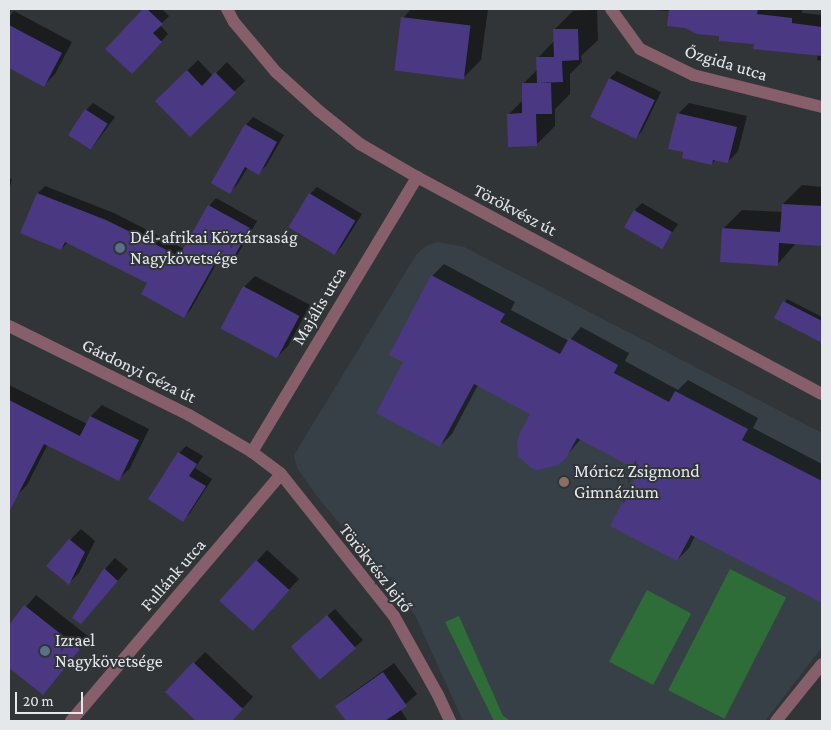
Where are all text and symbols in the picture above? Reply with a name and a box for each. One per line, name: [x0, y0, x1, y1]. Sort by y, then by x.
street label: Őzgida utca: [682, 40, 770, 86]
street label: Törökvész út: [470, 179, 560, 241]
place label: Dél-afrikai Köztársaság Nagykövetsége: [130, 227, 298, 270]
marker: Dél-afrikai Köztársaság Nagykövetsége: [114, 242, 126, 254]
street label: Majális utca: [287, 263, 351, 349]
street label: Gárdonyi Géza út: [78, 334, 200, 408]
place label: Móricz Zsigmond Gimnázium: [574, 461, 700, 504]
marker: Móricz Zsigmond Gimnázium: [558, 476, 570, 488]
street label: Törökvész lejtő: [334, 519, 418, 617]
street label: Fullánk utca: [136, 534, 210, 616]
place label: Izrael Nagykövetsége: [55, 630, 163, 672]
marker: Izrael Nagykövetsége: [39, 645, 51, 657]
scale bar: [18, 682, 85, 714]
text: 20 m: [23, 693, 54, 709]

